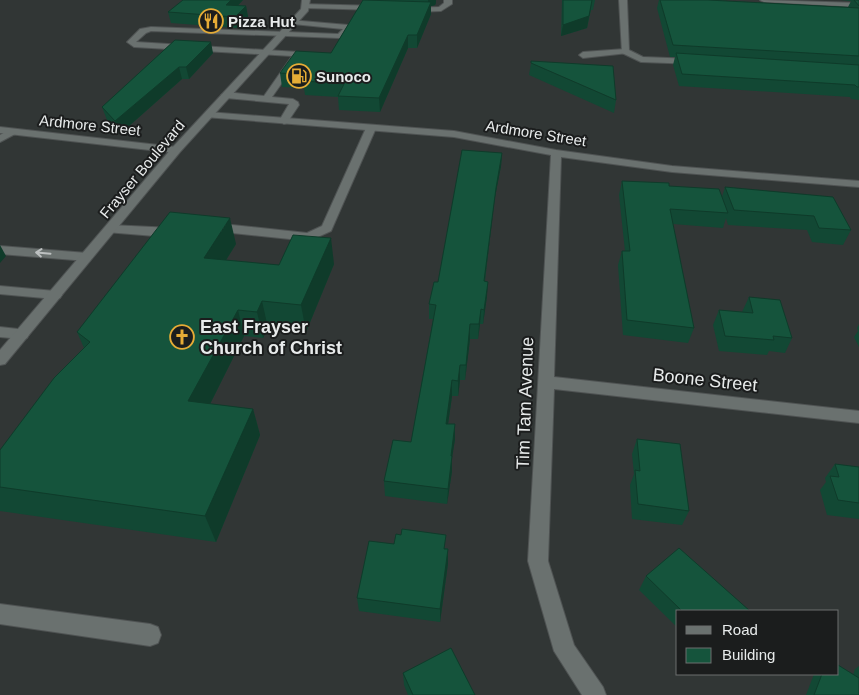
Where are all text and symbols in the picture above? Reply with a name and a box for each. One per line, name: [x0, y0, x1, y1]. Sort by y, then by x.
restaurant icon: Pizza Hut: [198, 8, 224, 34]
place label: Pizza Hut: [228, 13, 295, 30]
fuel station icon: Sunoco: [286, 63, 312, 89]
place label: Sunoco: [316, 68, 371, 85]
street label: Ardmore Street: [39, 111, 142, 139]
street label: Frayser Boulevard: [96, 117, 188, 221]
street label: Ardmore Street: [484, 117, 588, 149]
one-way arrow: [36, 249, 52, 258]
place label: East Frayser Church of Christ: [200, 317, 342, 358]
church icon: East Frayser Church of Christ: [169, 324, 195, 350]
street label: Tim Tam Avenue: [513, 336, 537, 470]
street label: Boone Street: [652, 365, 758, 395]
legend: [676, 610, 839, 675]
text: Road: [722, 621, 758, 638]
text: Building: [722, 646, 775, 663]

